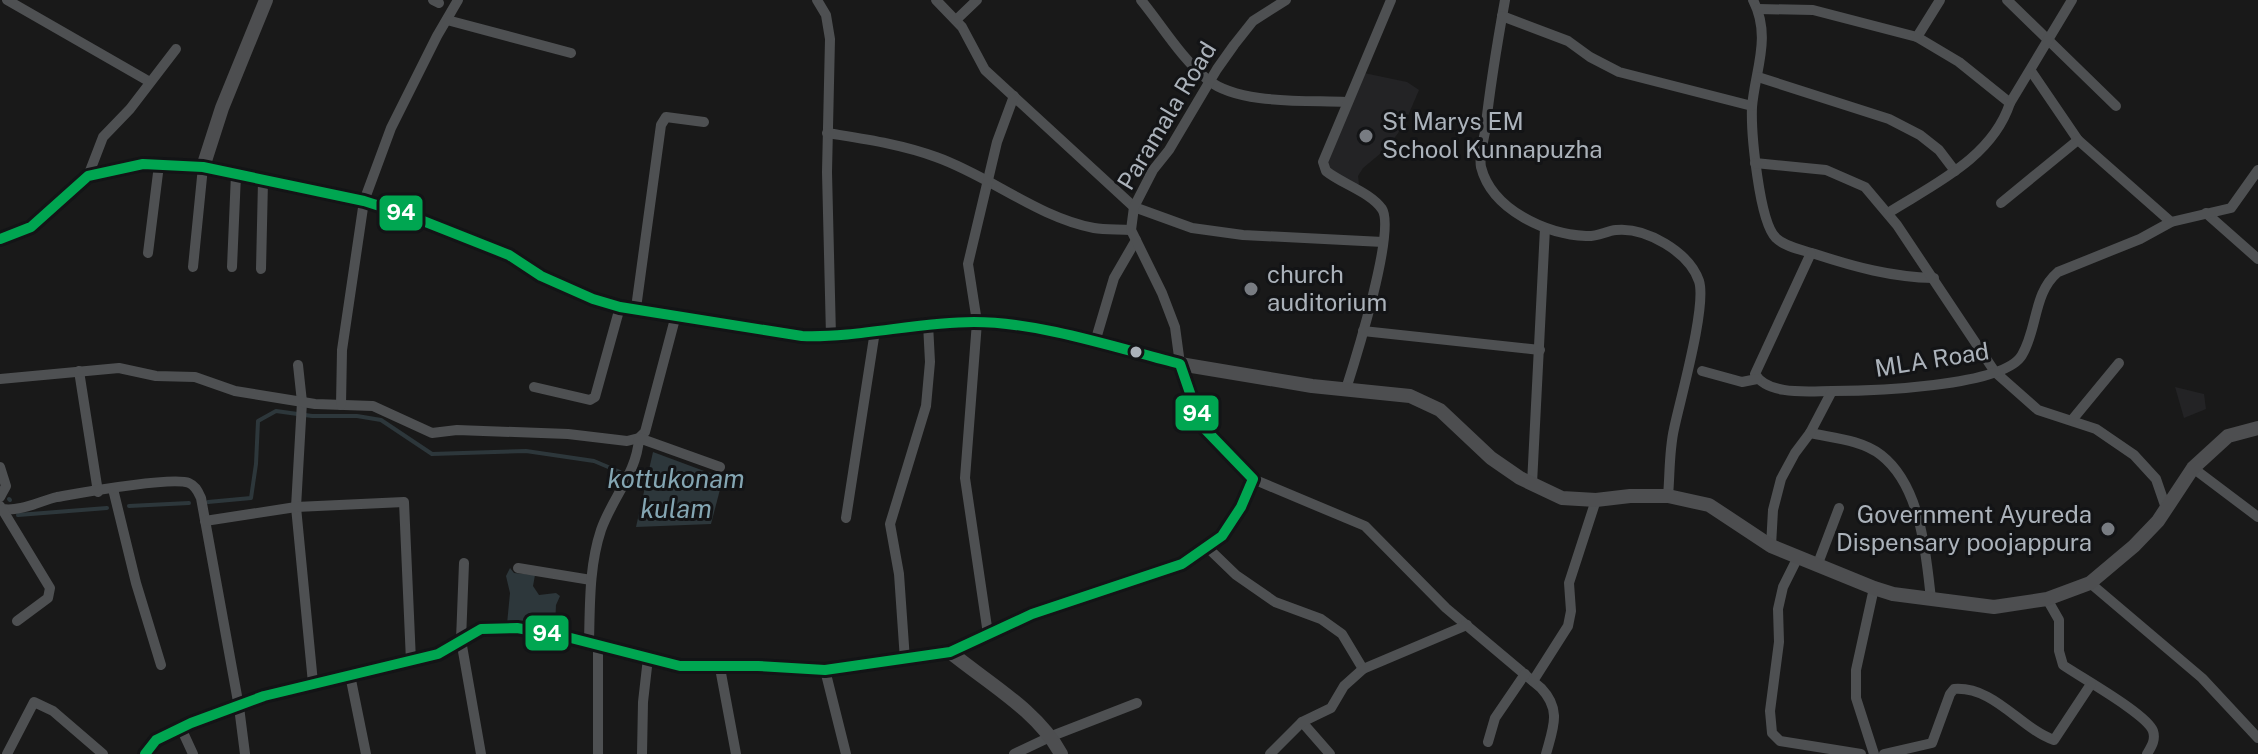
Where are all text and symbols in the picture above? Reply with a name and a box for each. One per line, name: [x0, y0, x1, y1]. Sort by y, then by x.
street label: Paramala Road: [1111, 36, 1221, 195]
place label: St Marys EM School Kunnapuzha: [1382, 107, 1603, 163]
marker: St Marys EM School Kunnapuzha: [1357, 127, 1375, 145]
line badge: 94: [378, 194, 424, 232]
text: 94: [387, 199, 415, 225]
place label: church auditorium: [1267, 260, 1387, 316]
marker: church auditorium: [1242, 280, 1260, 298]
street label: MLA Road: [1873, 336, 1991, 382]
unlabelled marker: [1128, 344, 1144, 360]
line badge: 94: [1174, 394, 1220, 432]
text: 94: [1183, 400, 1211, 426]
water label: kottukonam kulam: [607, 463, 745, 524]
place label: Government Ayureda Dispensary poojappura: [1836, 500, 2092, 556]
marker: Government Ayureda Dispensary poojappura: [2099, 520, 2117, 538]
line badge: 94: [524, 614, 570, 652]
text: 94: [533, 620, 561, 646]

